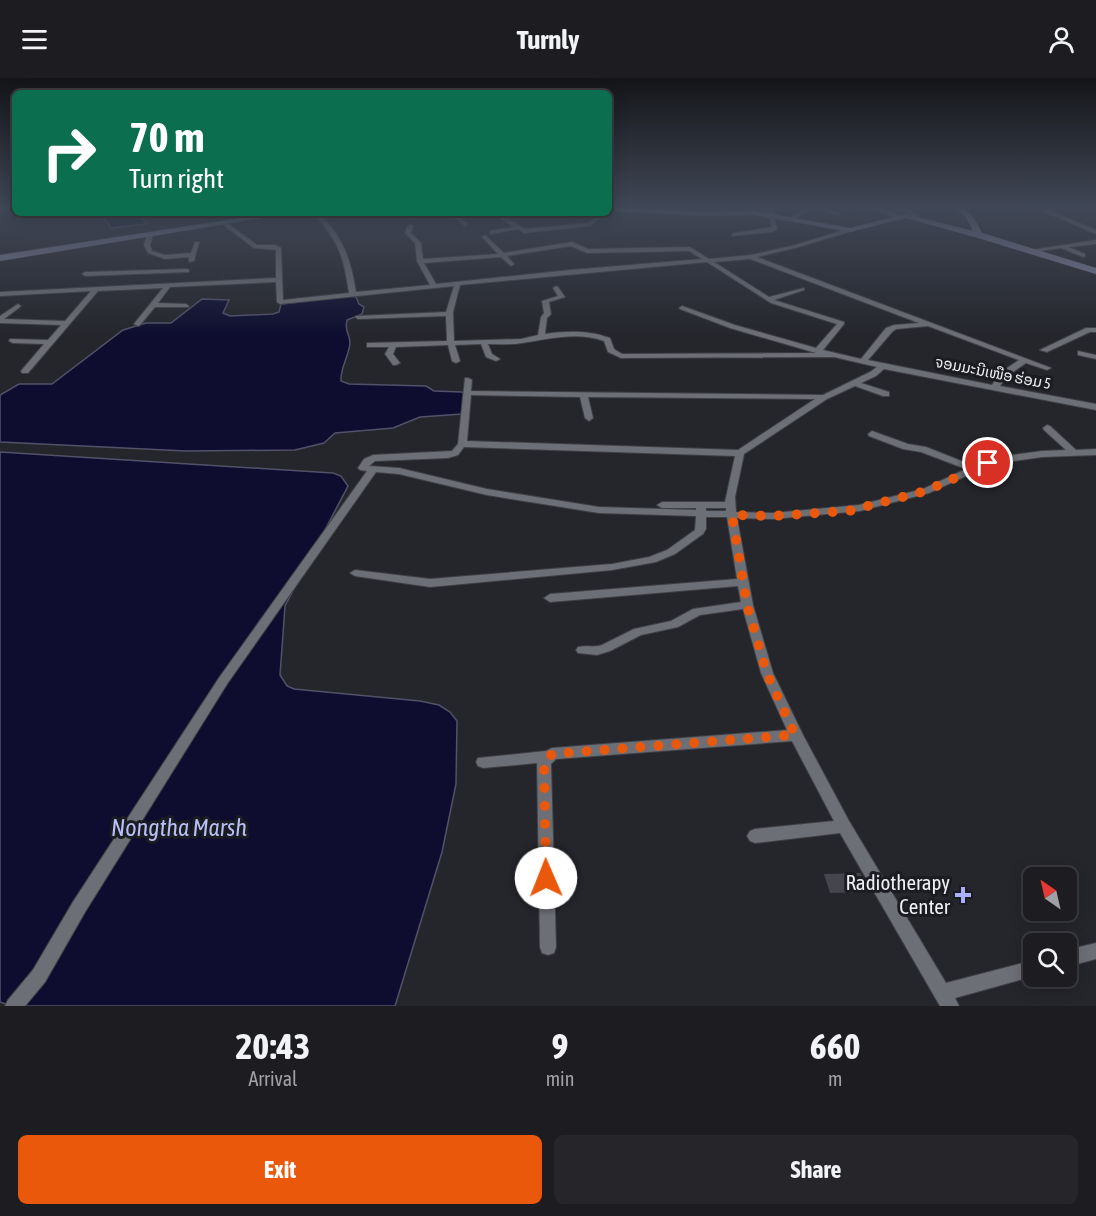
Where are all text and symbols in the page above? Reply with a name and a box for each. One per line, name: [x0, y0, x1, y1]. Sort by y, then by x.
icon: menu: [18, 23, 51, 56]
icon: person: [1045, 23, 1078, 56]
text: Turnly: [517, 24, 579, 55]
text: 70 m: [129, 113, 204, 161]
icon: right: [30, 114, 108, 192]
text: Turn right: [129, 163, 224, 194]
street label: ຈອມມະນີເໜືອ ຮ່ອມ 5: [934, 353, 1053, 392]
pin: [962, 437, 1013, 488]
icon: arrive: [971, 446, 1004, 479]
water label: Nongtha Marsh: [111, 814, 247, 841]
position arrow: [514, 846, 578, 910]
north arrow: [1023, 867, 1077, 921]
map controls: [1023, 867, 1077, 987]
place label: Radiotherapy Center: [845, 870, 951, 918]
marker: Radiotherapy Center: [954, 886, 972, 904]
button: search: [1023, 933, 1077, 987]
text: 20:43: [235, 1025, 310, 1067]
text: 9: [552, 1025, 568, 1067]
text: 660: [810, 1025, 861, 1067]
text: Arrival: [248, 1067, 297, 1090]
text: min: [546, 1067, 574, 1090]
text: m: [828, 1067, 842, 1090]
button: Exit: [18, 1135, 542, 1204]
button: Share: [554, 1135, 1078, 1204]

